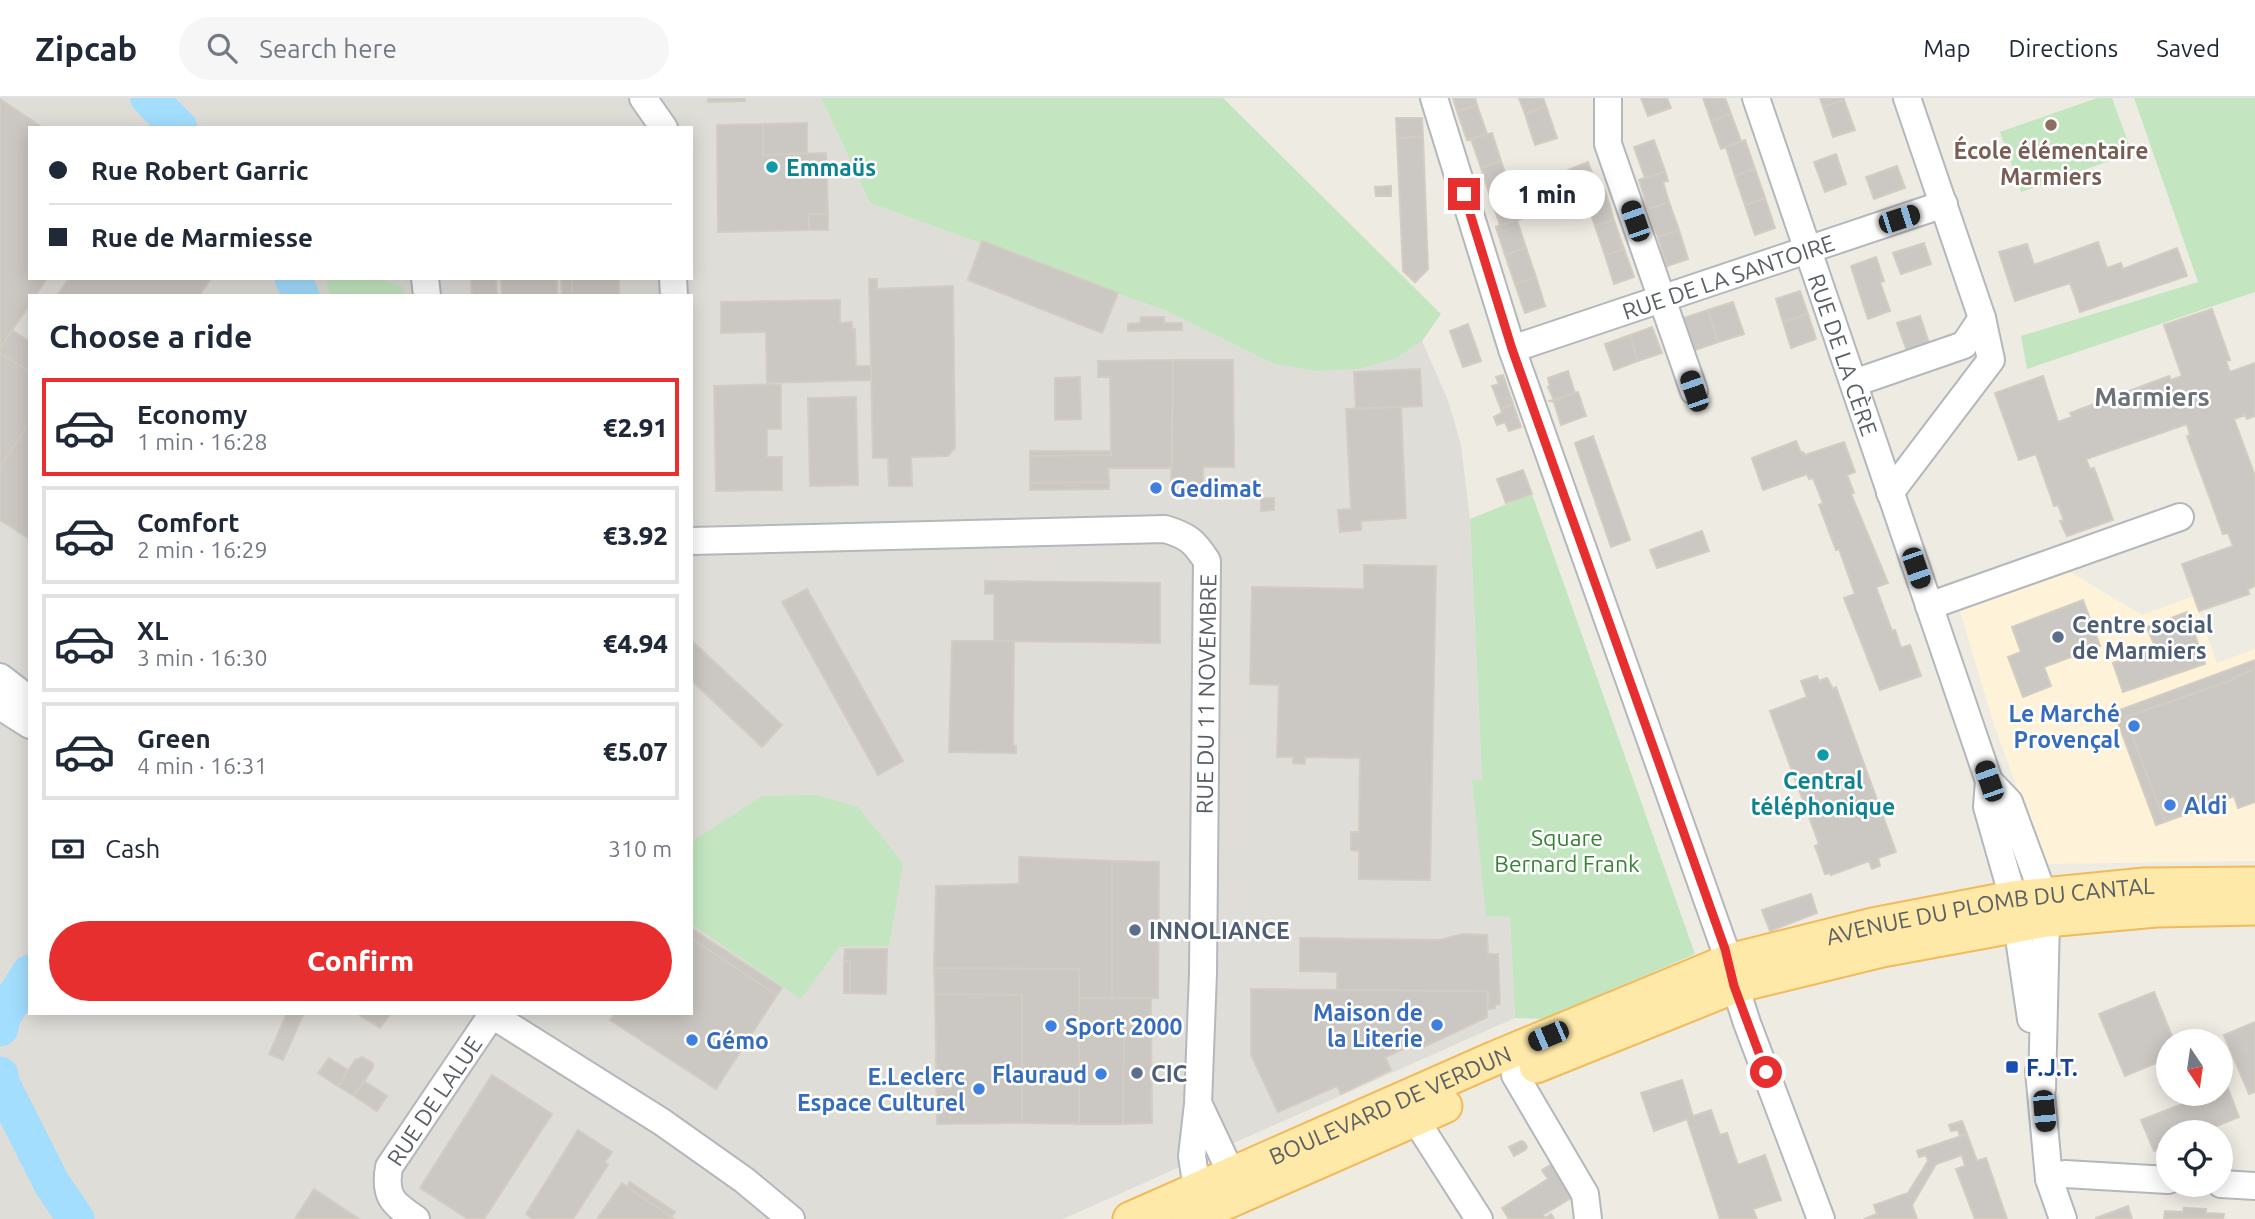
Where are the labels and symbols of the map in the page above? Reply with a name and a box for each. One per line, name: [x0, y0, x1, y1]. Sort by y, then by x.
marker: École élémentaire Marmiers: [2043, 117, 2059, 133]
place label: École élémentaire Marmiers: [1954, 135, 2148, 189]
place label: Emmaüs: [786, 155, 876, 180]
marker: Emmaüs: [764, 159, 780, 175]
callout: 1 min: [1488, 170, 1604, 218]
route end: [1448, 178, 1480, 210]
car: [1619, 198, 1652, 244]
car: [1876, 203, 1923, 235]
street label: RUE DE LA SANTOIRE: [1619, 229, 1837, 324]
street label: RUE DE LA CÈRE: [1804, 270, 1883, 439]
car: [1678, 368, 1711, 414]
district label: Marmiers: [2094, 382, 2210, 411]
place label: Gedimat: [1170, 476, 1262, 501]
marker: Gedimat: [1148, 480, 1164, 496]
car: [1900, 545, 1933, 591]
street label: RUE DU 11 NOVEMBRE: [1191, 574, 1221, 814]
place label: Centre social de Marmiers: [2072, 612, 2213, 663]
marker: Centre social de Marmiers: [2050, 629, 2066, 645]
place label: Le Marché Provençal: [2008, 701, 2120, 753]
marker: Le Marché Provençal: [2126, 718, 2142, 734]
marker: Central téléphonique: [1815, 747, 1831, 763]
car: [1973, 758, 2006, 804]
place label: Central téléphonique: [1751, 768, 1895, 819]
place label: Aldi: [2184, 793, 2227, 818]
marker: Aldi: [2162, 797, 2178, 813]
park label: Square Bernard Frank: [1494, 825, 1640, 876]
street label: AVENUE DU PLOMB DU CANTAL: [1823, 872, 2155, 949]
place label: INNOLIANCE: [1149, 918, 1290, 943]
marker: INNOLIANCE: [1127, 922, 1143, 938]
place label: Maison de la Literie: [1313, 1000, 1423, 1051]
place label: Sport 2000: [1065, 1014, 1182, 1039]
marker: Maison de la Literie: [1429, 1017, 1445, 1033]
marker: Sport 2000: [1043, 1018, 1059, 1034]
car: [1525, 1018, 1572, 1054]
place label: Gémo: [706, 1028, 769, 1053]
north arrow: [2156, 1029, 2233, 1106]
street label: RUE DE LALUE: [381, 1032, 486, 1170]
marker: Gémo: [684, 1032, 700, 1048]
street label: BOULEVARD DE VERDUN: [1265, 1040, 1515, 1169]
place label: F.J.T.: [2026, 1055, 2078, 1080]
route start: [1750, 1056, 1782, 1088]
marker: F.J.T.: [2004, 1059, 2020, 1075]
place label: CIC: [1151, 1061, 1188, 1086]
place label: Flauraud: [992, 1062, 1087, 1087]
place label: E.Leclerc Espace Culturel: [797, 1064, 965, 1115]
marker: CIC: [1129, 1065, 1145, 1081]
marker: Flauraud: [1093, 1066, 1109, 1082]
marker: E.Leclerc Espace Culturel: [971, 1081, 987, 1097]
car: [2032, 1089, 2057, 1133]

